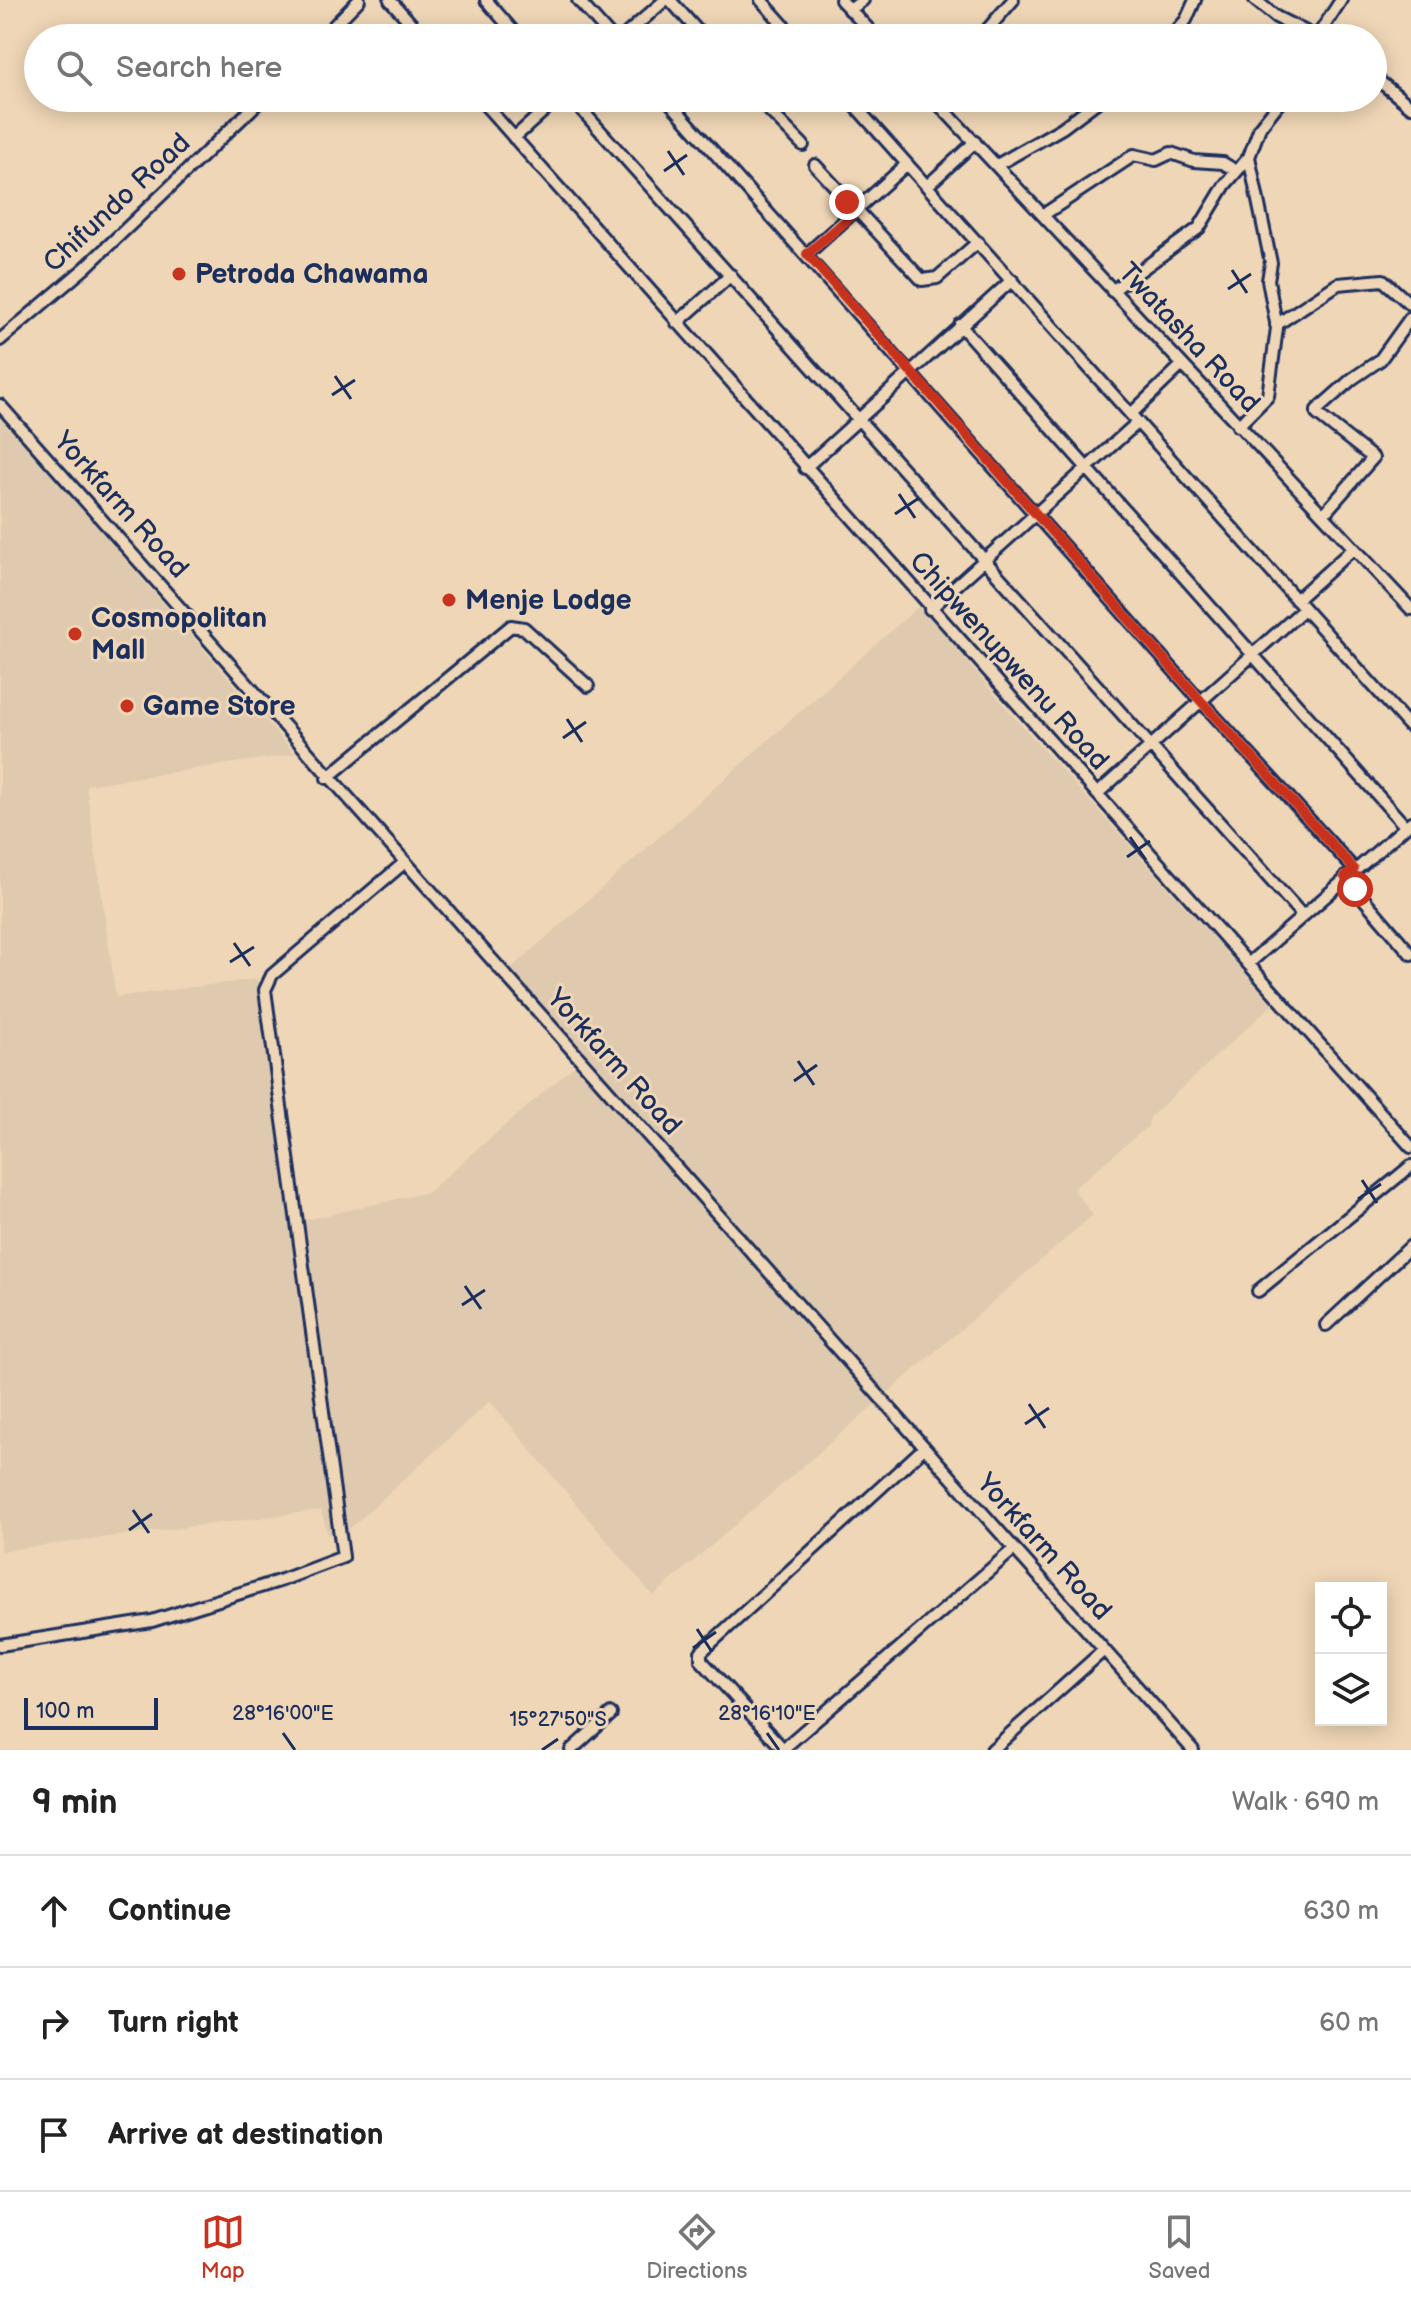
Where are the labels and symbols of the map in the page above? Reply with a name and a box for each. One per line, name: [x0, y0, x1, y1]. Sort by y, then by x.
street label: Chifundo Road: [37, 127, 197, 279]
route end: [829, 184, 865, 220]
street label: Twatasha Road: [1111, 256, 1267, 420]
place label: Petroda Chawama: [195, 258, 429, 291]
marker: Petroda Chawama: [170, 265, 188, 283]
street label: Yorkfarm Road: [46, 424, 195, 585]
street label: Chipwenupwenu Road: [902, 545, 1116, 777]
place label: Menje Lodge: [465, 584, 632, 617]
marker: Menje Lodge: [440, 591, 458, 609]
place label: Cosmopolitan Mall: [91, 602, 267, 667]
marker: Cosmopolitan Mall: [66, 625, 84, 643]
place label: Game Store: [143, 690, 296, 723]
marker: Game Store: [118, 697, 136, 715]
route start: [1337, 871, 1373, 907]
street label: Yorkfarm Road: [539, 981, 688, 1142]
street label: Yorkfarm Road: [969, 1466, 1118, 1627]
scale bar: [24, 1694, 158, 1730]
text: 28°16'00"E: [232, 1702, 334, 1726]
text: 28°16'10"E: [718, 1702, 816, 1726]
text: 15°27'50"S: [509, 1708, 607, 1732]

